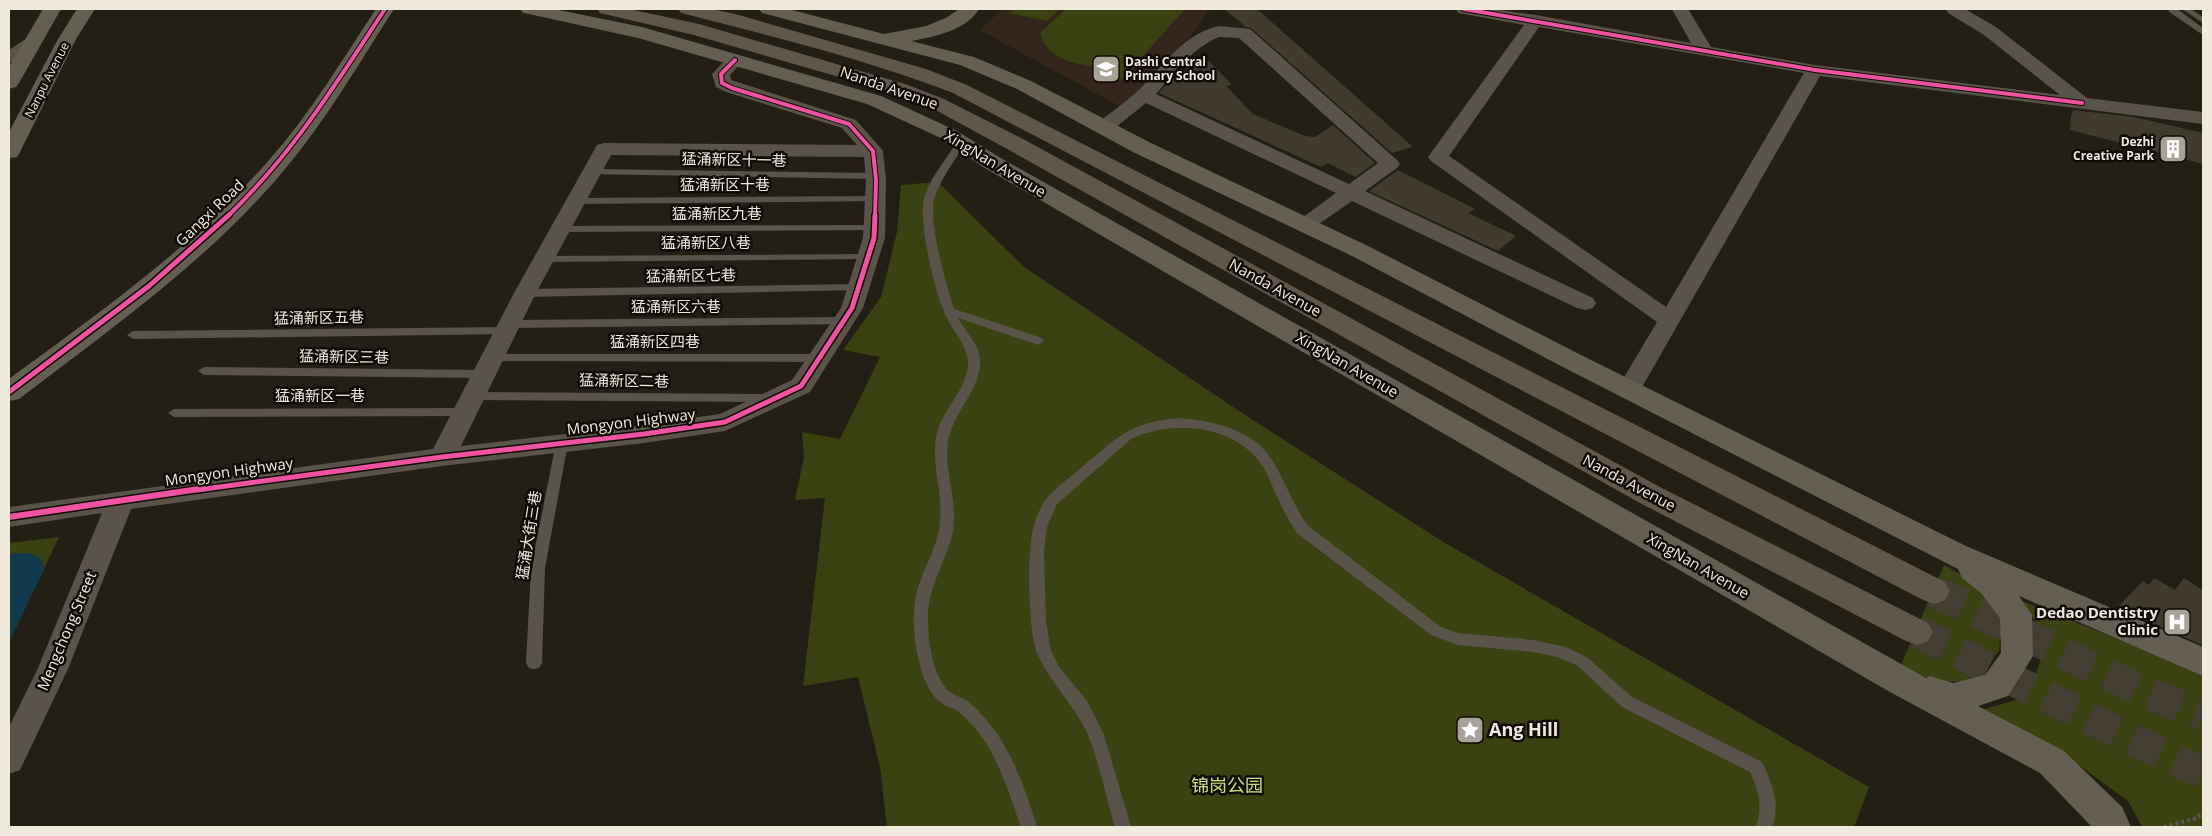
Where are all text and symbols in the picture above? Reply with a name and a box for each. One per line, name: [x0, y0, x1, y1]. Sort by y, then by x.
street label: Nanpu Avenue: [20, 39, 73, 120]
place label: Dashi Central Primary School: [1125, 53, 1215, 84]
school or university icon: Dashi Central Primary School: [1091, 54, 1121, 84]
street label: Nanda Avenue: [838, 61, 941, 113]
street label: XingNan Avenue: [941, 125, 1050, 201]
place label: Dezhi Creative Park: [2073, 133, 2155, 164]
building icon: Dezhi Creative Park: [2158, 134, 2188, 164]
street label: 猛涌新区十一巷: [681, 148, 787, 170]
street label: 猛涌新区十巷: [680, 174, 770, 194]
street label: Gangxi Road: [171, 175, 248, 250]
street label: 猛涌新区九巷: [672, 203, 762, 223]
street label: 猛涌新区八巷: [661, 232, 751, 252]
street label: Nanda Avenue: [1226, 254, 1325, 321]
street label: 猛涌新区七巷: [646, 264, 736, 286]
street label: 猛涌新区六巷: [631, 296, 721, 316]
street label: 猛涌新区五巷: [274, 306, 364, 328]
street label: XingNan Avenue: [1293, 327, 1402, 401]
street label: 猛涌新区四巷: [610, 331, 700, 351]
street label: 猛涌新区三巷: [299, 345, 389, 367]
street label: 猛涌新区二巷: [579, 369, 669, 391]
street label: 猛涌新区一巷: [275, 385, 365, 405]
street label: Mongyon Highway: [566, 403, 697, 439]
street label: Nanda Avenue: [1580, 449, 1679, 515]
street label: Mongyon Highway: [164, 452, 295, 490]
street label: 猛涌大街三巷: [511, 489, 545, 581]
street label: XingNan Avenue: [1644, 528, 1753, 602]
street label: Mengchong Street: [32, 568, 100, 693]
place label: Dedao Dentistry Clinic: [2036, 602, 2158, 639]
hospital icon: Dedao Dentistry Clinic: [2162, 607, 2192, 637]
place icon: Ang Hill: [1455, 715, 1485, 745]
place label: Ang Hill: [1489, 717, 1558, 741]
park label: 锦岗公园: [1191, 773, 1263, 797]

